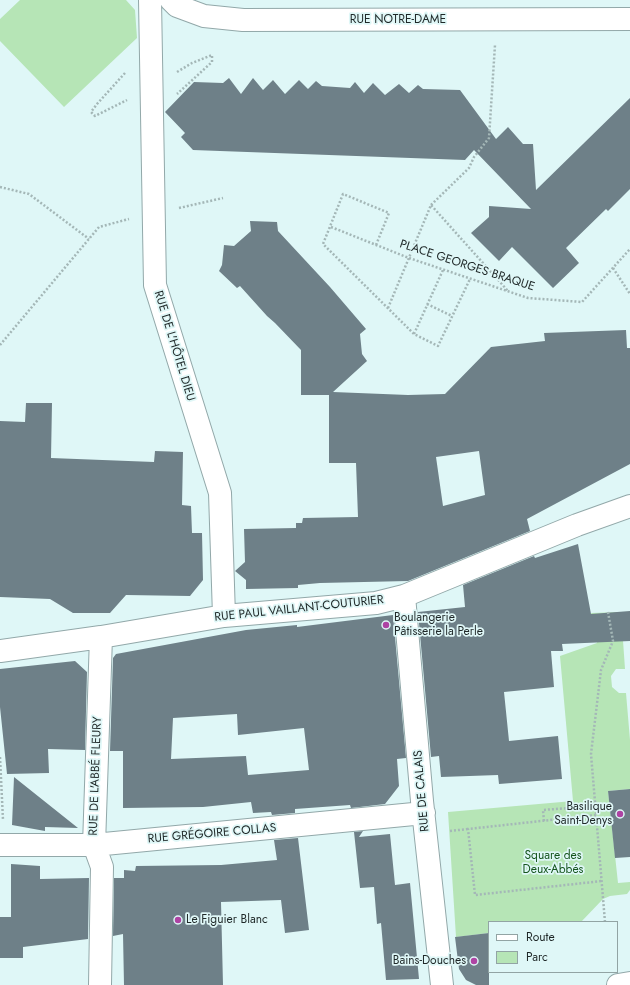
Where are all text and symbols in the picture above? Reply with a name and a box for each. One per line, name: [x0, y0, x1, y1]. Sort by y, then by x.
street label: RUE NOTRE-DAME: [350, 13, 446, 27]
street label: PLACE GEORGES BRAQUE: [398, 237, 536, 295]
street label: RUE DE L'HÔTEL DIEU: [150, 289, 198, 403]
street label: RUE PAUL VAILLANT-COUTURIER: [214, 593, 384, 625]
place label: Boulangerie Pâtisserie la Perle: [394, 611, 483, 639]
marker: Boulangerie Pâtisserie la Perle: [381, 620, 391, 630]
street label: RUE DE L'ABBÉ FLEURY: [87, 716, 105, 836]
street label: RUE DE CALAIS: [411, 750, 433, 832]
place label: Basilique Saint-Denys: [554, 800, 612, 828]
marker: Basilique Saint-Denys: [615, 809, 625, 819]
street label: RUE GRÉGOIRE COLLAS: [147, 821, 277, 847]
park label: Square des Deux-Abbés: [523, 849, 583, 877]
place label: Le Figuier Blanc: [186, 913, 268, 927]
marker: Le Figuier Blanc: [173, 915, 183, 925]
legend: [488, 921, 618, 973]
text: Route: [526, 928, 555, 946]
text: Parc: [526, 948, 548, 966]
place label: Bains-Douches: [393, 954, 466, 968]
marker: Bains-Douches: [469, 956, 479, 966]

